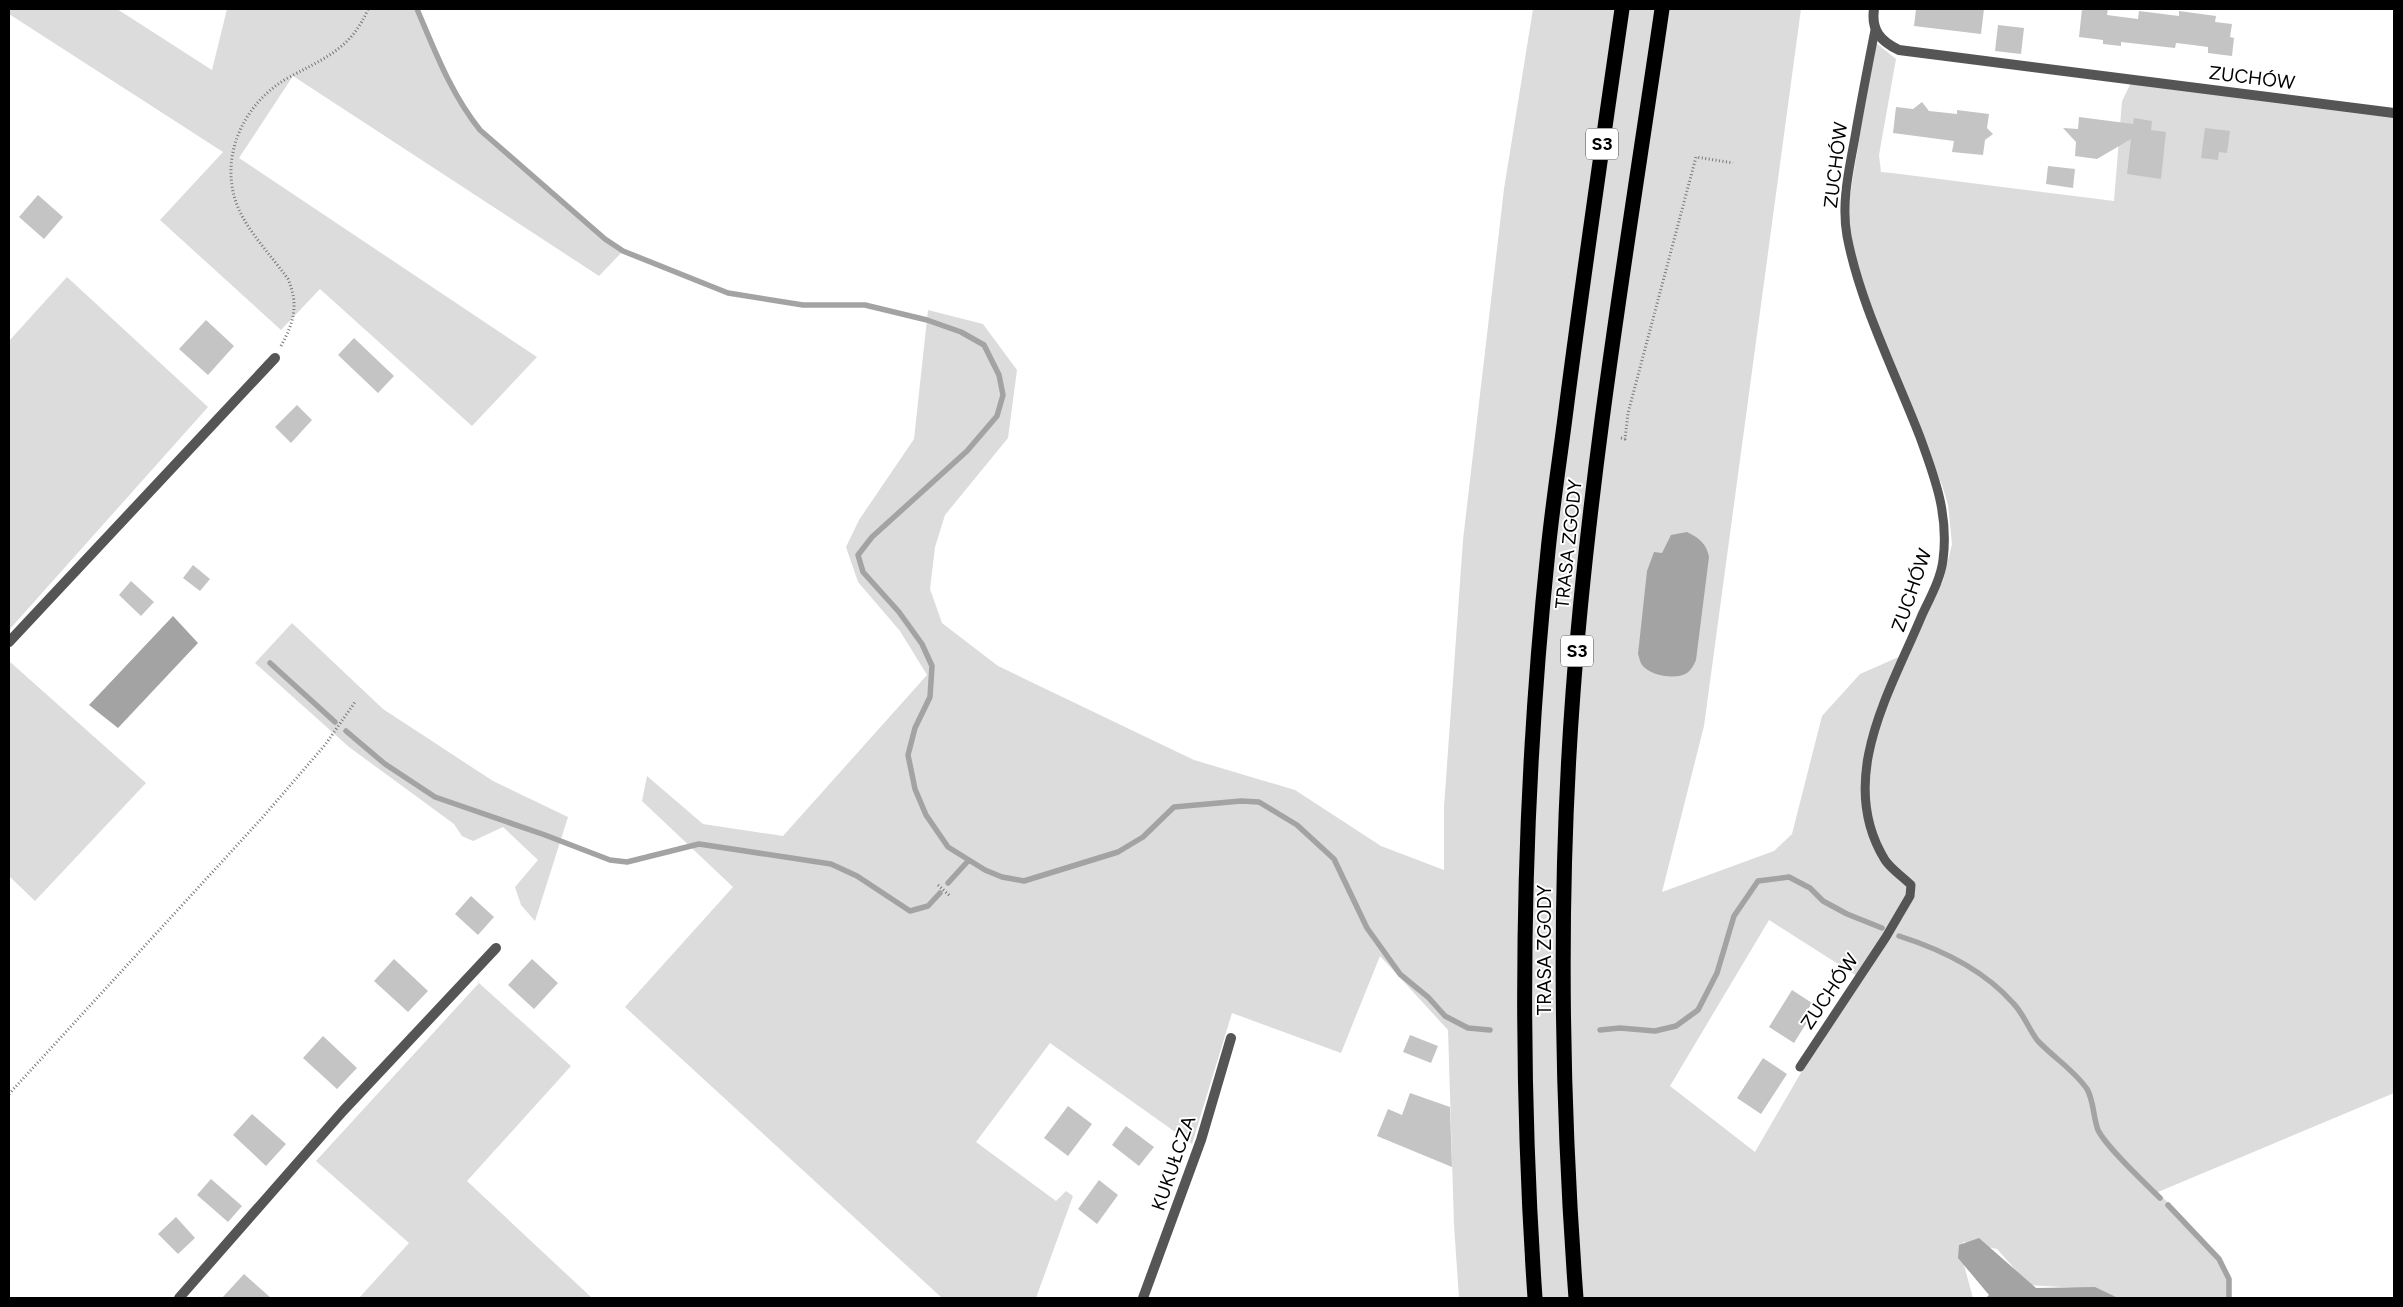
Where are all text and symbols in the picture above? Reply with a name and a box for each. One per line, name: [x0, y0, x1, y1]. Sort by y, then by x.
street label: ZUCHÓW: [2208, 61, 2297, 94]
street label: ZUCHÓW: [1819, 120, 1852, 209]
road number: S3: [1586, 128, 1618, 160]
street label: TRASA ZGODY: [1550, 478, 1587, 610]
street label: ZUCHÓW: [1887, 545, 1937, 635]
road number: S3: [1561, 636, 1593, 666]
street label: TRASA ZGODY: [1533, 884, 1556, 1015]
street label: ZUCHÓW: [1796, 948, 1864, 1034]
street label: KUKUŁCZA: [1147, 1113, 1200, 1214]

